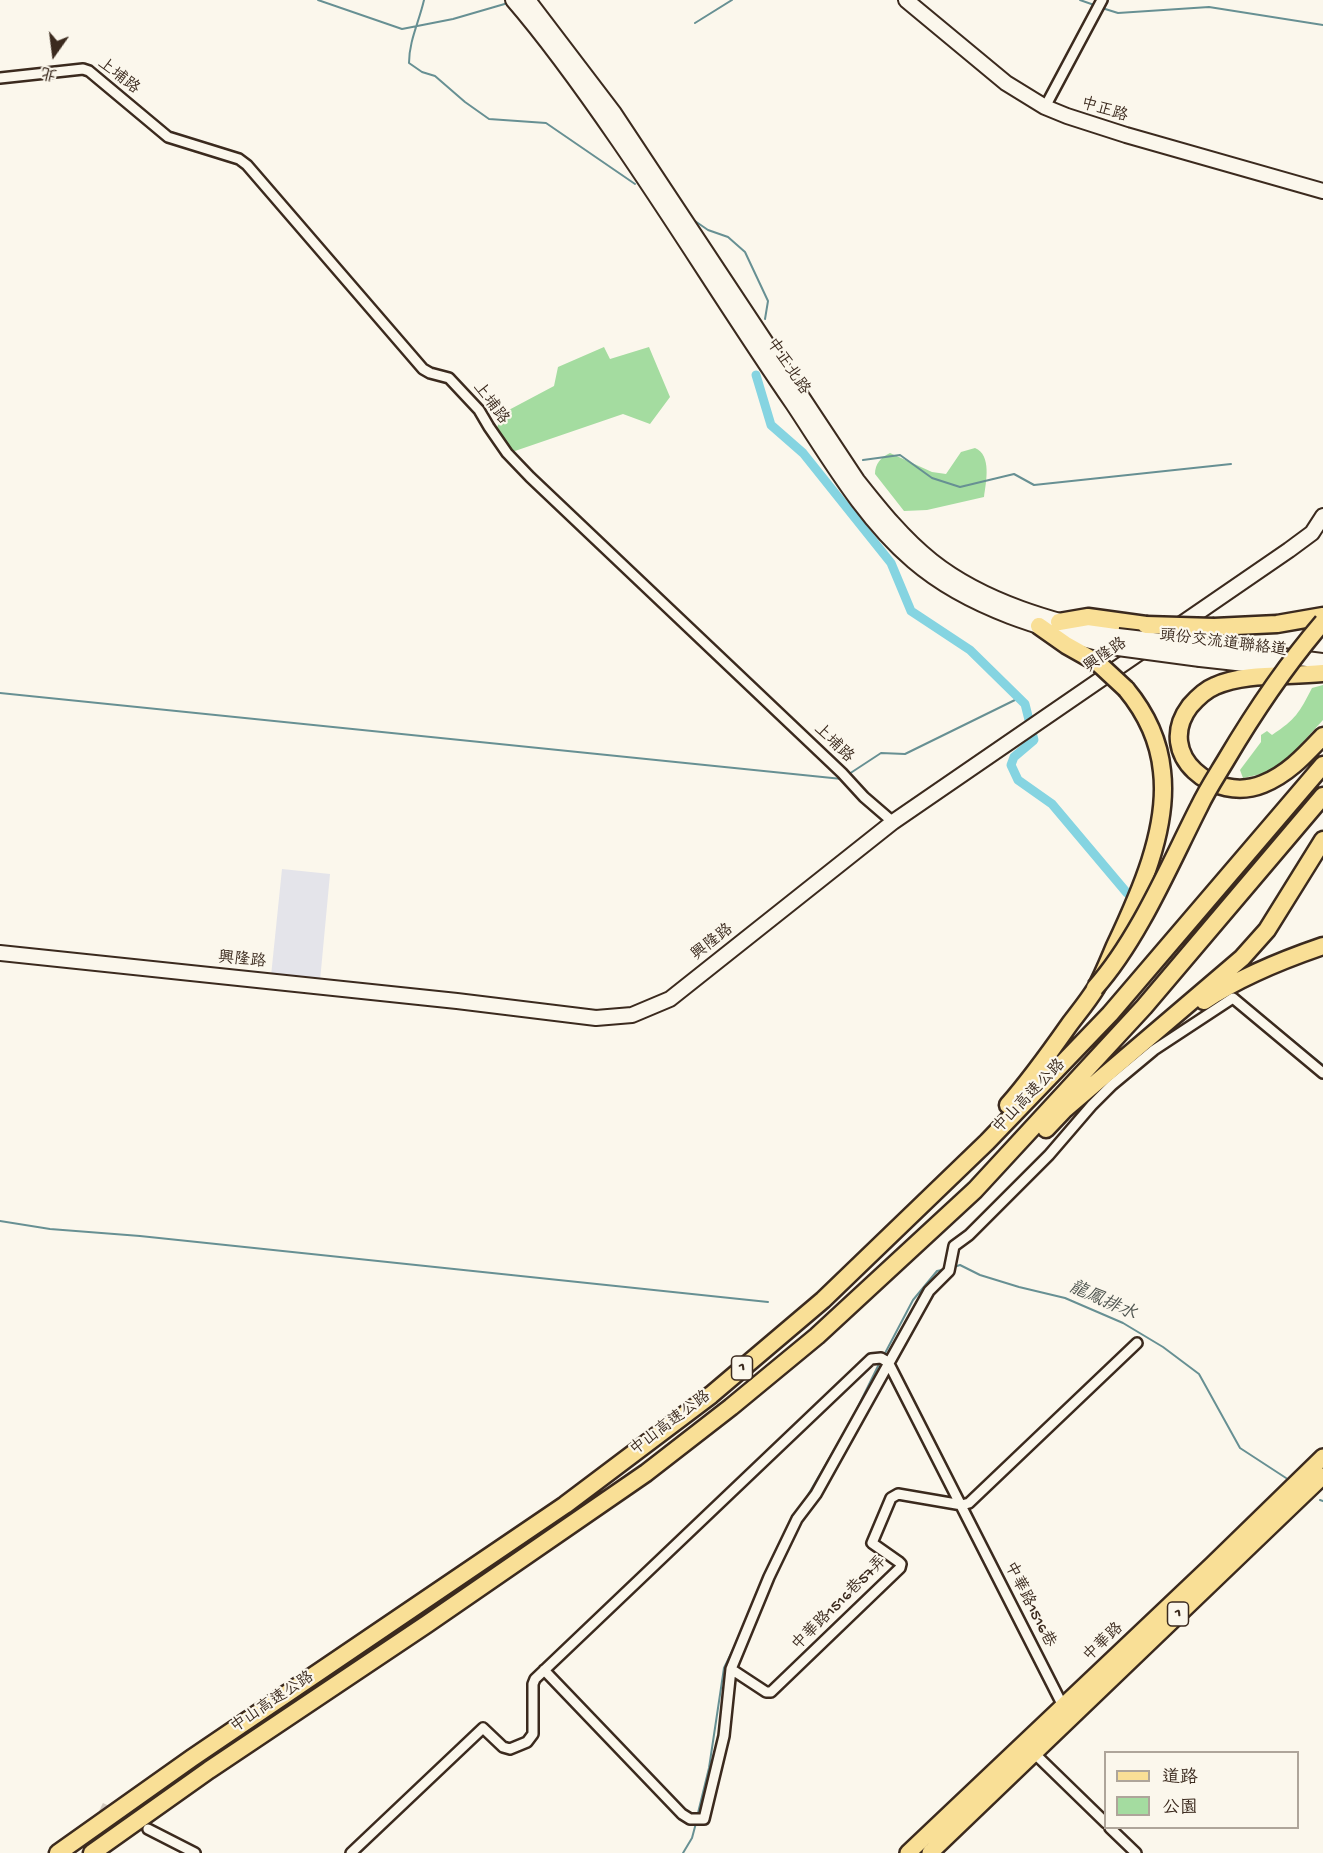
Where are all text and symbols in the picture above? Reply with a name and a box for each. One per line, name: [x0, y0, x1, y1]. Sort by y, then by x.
north arrow: [24, 24, 84, 84]
street label: 上埔路: [93, 55, 143, 99]
text: 北: [39, 61, 60, 83]
street label: 中正路: [1078, 95, 1130, 127]
street label: 中正北路: [761, 335, 813, 399]
street label: 上埔路: [468, 379, 512, 429]
street label: 頭份交流道聯絡道: [1158, 627, 1288, 661]
street label: 興隆路: [1081, 634, 1131, 678]
street label: 上埔路: [809, 720, 857, 768]
street label: 興隆路: [688, 921, 738, 965]
street label: 興隆路: [217, 949, 267, 973]
street label: 中山高速公路: [990, 1056, 1070, 1138]
water label: 龍鳳排水: [1065, 1277, 1139, 1327]
road number: 1: [732, 1356, 752, 1380]
street label: 中山高速公路: [627, 1387, 715, 1461]
street label: 中華路1516巷57弄: [789, 1553, 891, 1655]
street label: 中華路1516巷: [999, 1559, 1059, 1651]
road number: 1: [1168, 1602, 1188, 1626]
street label: 中華路: [1080, 1620, 1128, 1666]
street label: 中山高速公路: [228, 1668, 318, 1738]
legend: [1104, 1751, 1299, 1829]
text: 道路: [1162, 1768, 1198, 1789]
text: 公園: [1162, 1798, 1198, 1819]

